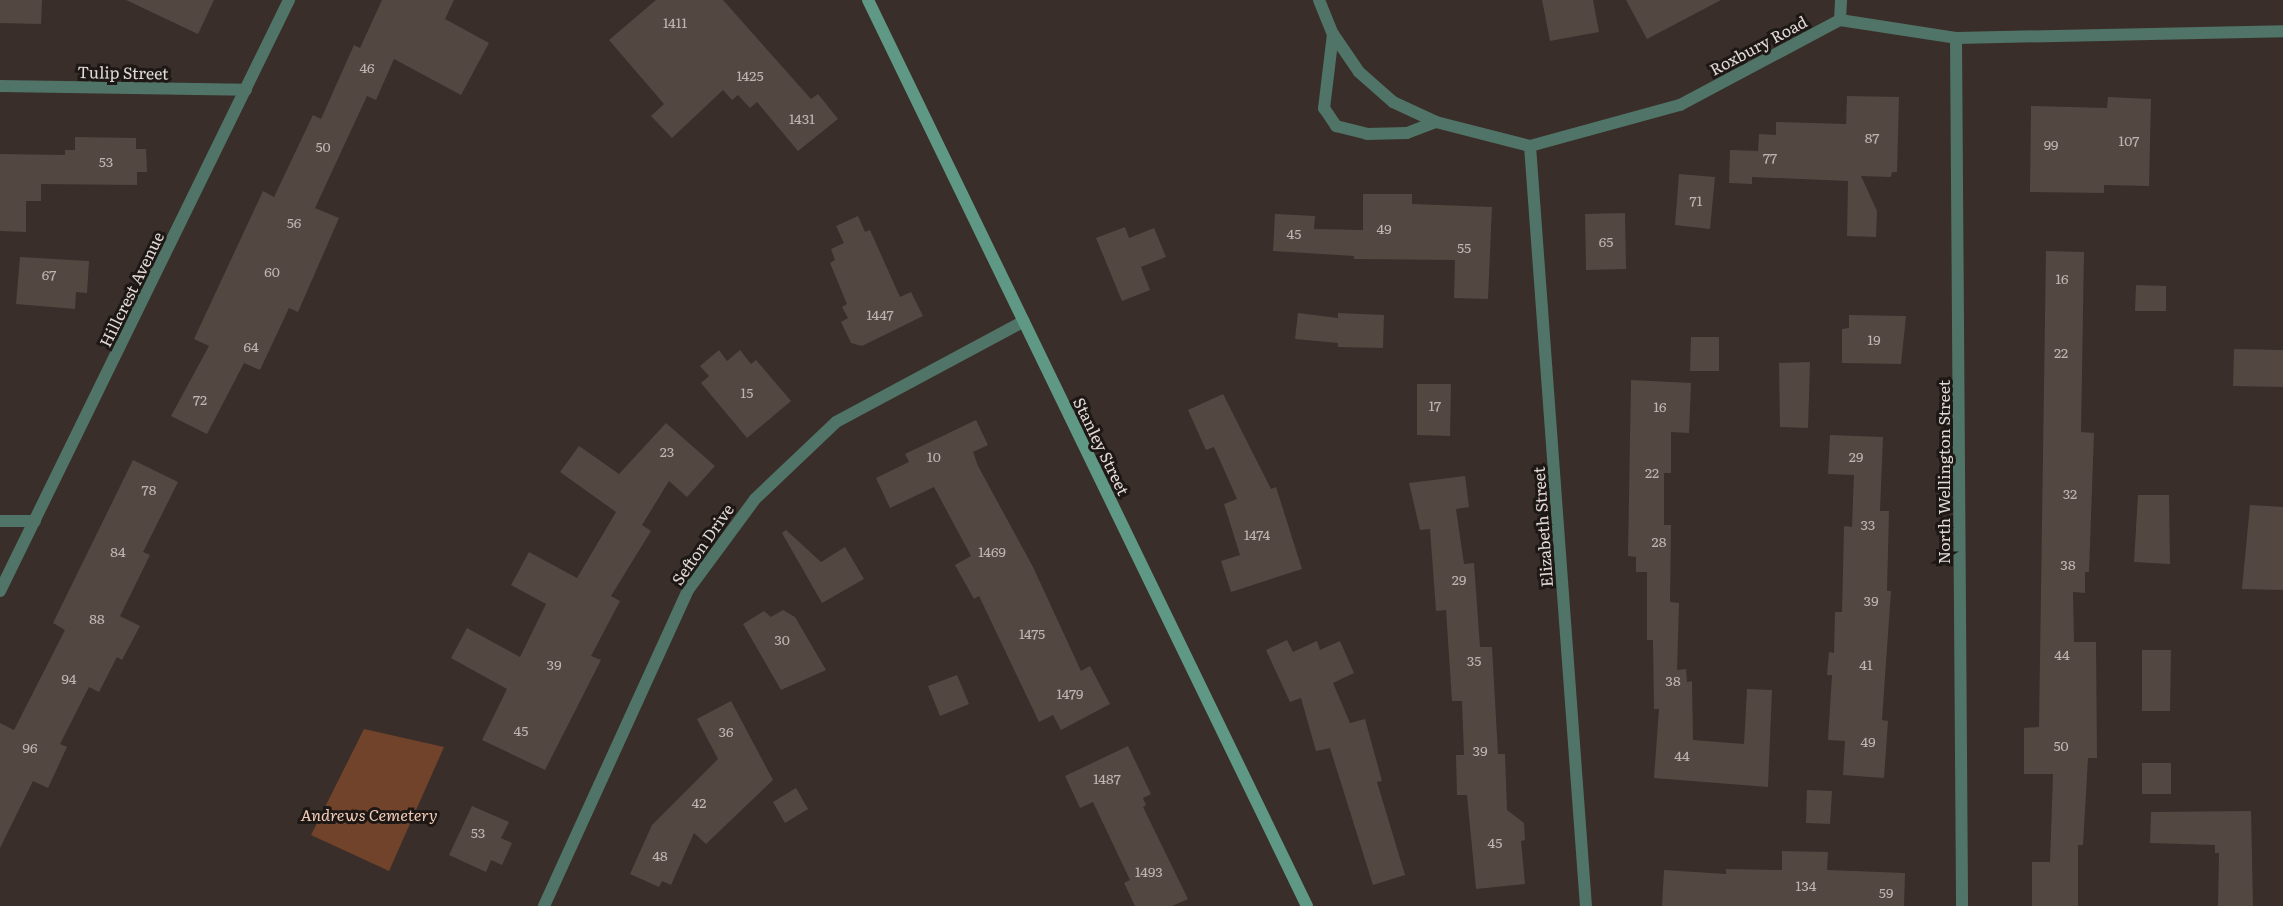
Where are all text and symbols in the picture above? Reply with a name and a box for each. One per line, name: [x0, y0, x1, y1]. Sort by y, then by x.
street label: Roxbury Road: [1706, 11, 1810, 79]
house number: 1411: [663, 14, 687, 30]
house number: 46: [359, 59, 375, 75]
street label: Tulip Street: [77, 62, 169, 82]
house number: 1425: [736, 67, 764, 83]
house number: 1431: [789, 110, 815, 126]
house number: 87: [1865, 129, 1879, 145]
house number: 107: [2119, 132, 2139, 148]
house number: 99: [2044, 136, 2058, 152]
house number: 50: [315, 138, 331, 154]
house number: 77: [1763, 149, 1777, 165]
house number: 53: [99, 153, 113, 169]
house number: 71: [1690, 192, 1702, 208]
house number: 56: [287, 214, 301, 230]
house number: 49: [1376, 220, 1392, 236]
house number: 45: [1287, 225, 1301, 241]
street label: Hillcrest Avenue: [95, 228, 167, 350]
house number: 65: [1599, 233, 1613, 249]
house number: 55: [1457, 239, 1471, 255]
house number: 60: [264, 263, 280, 279]
house number: 67: [42, 266, 56, 282]
house number: 16: [2055, 270, 2069, 286]
house number: 1447: [866, 306, 894, 322]
house number: 19: [1867, 331, 1881, 347]
house number: 64: [243, 338, 259, 354]
house number: 22: [2054, 344, 2068, 360]
street label: North Wellington Street: [1933, 380, 1953, 564]
house number: 15: [741, 384, 753, 400]
house number: 72: [193, 391, 207, 407]
street label: Stanley Street: [1070, 394, 1134, 498]
house number: 17: [1429, 397, 1441, 413]
house number: 16: [1653, 398, 1667, 414]
house number: 23: [660, 443, 674, 459]
house number: 10: [927, 448, 941, 464]
house number: 29: [1849, 448, 1863, 464]
house number: 22: [1645, 464, 1659, 480]
street label: Elizabeth Street: [1528, 466, 1556, 588]
house number: 78: [142, 481, 156, 497]
house number: 32: [2063, 485, 2077, 501]
street label: Sefton Drive: [667, 500, 737, 588]
house number: 33: [1861, 516, 1875, 532]
house number: 1474: [1244, 526, 1270, 542]
house number: 28: [1652, 533, 1666, 549]
house number: 84: [110, 543, 126, 559]
house number: 1469: [978, 543, 1006, 559]
house number: 38: [2060, 556, 2076, 572]
house number: 29: [1452, 571, 1466, 587]
house number: 39: [1864, 592, 1878, 608]
house number: 88: [89, 610, 105, 626]
house number: 1475: [1019, 625, 1045, 641]
house number: 30: [774, 631, 790, 647]
house number: 44: [2054, 646, 2070, 662]
house number: 35: [1467, 652, 1481, 668]
house number: 39: [547, 656, 561, 672]
house number: 41: [1859, 656, 1873, 672]
house number: 94: [61, 670, 77, 686]
house number: 38: [1665, 672, 1681, 688]
house number: 1479: [1057, 685, 1083, 701]
house number: 45: [514, 722, 528, 738]
house number: 36: [718, 723, 734, 739]
house number: 49: [1860, 733, 1876, 749]
house number: 50: [2053, 737, 2069, 753]
house number: 96: [23, 739, 37, 755]
house number: 39: [1473, 742, 1487, 758]
house number: 44: [1674, 747, 1690, 763]
house number: 1487: [1093, 770, 1121, 786]
house number: 42: [692, 794, 706, 810]
park label: Andrews Cemetery: [300, 804, 438, 824]
house number: 53: [471, 824, 485, 840]
house number: 45: [1488, 834, 1502, 850]
house number: 48: [652, 847, 668, 863]
house number: 1493: [1135, 863, 1163, 879]
house number: 134: [1796, 877, 1816, 893]
house number: 59: [1879, 884, 1893, 900]

